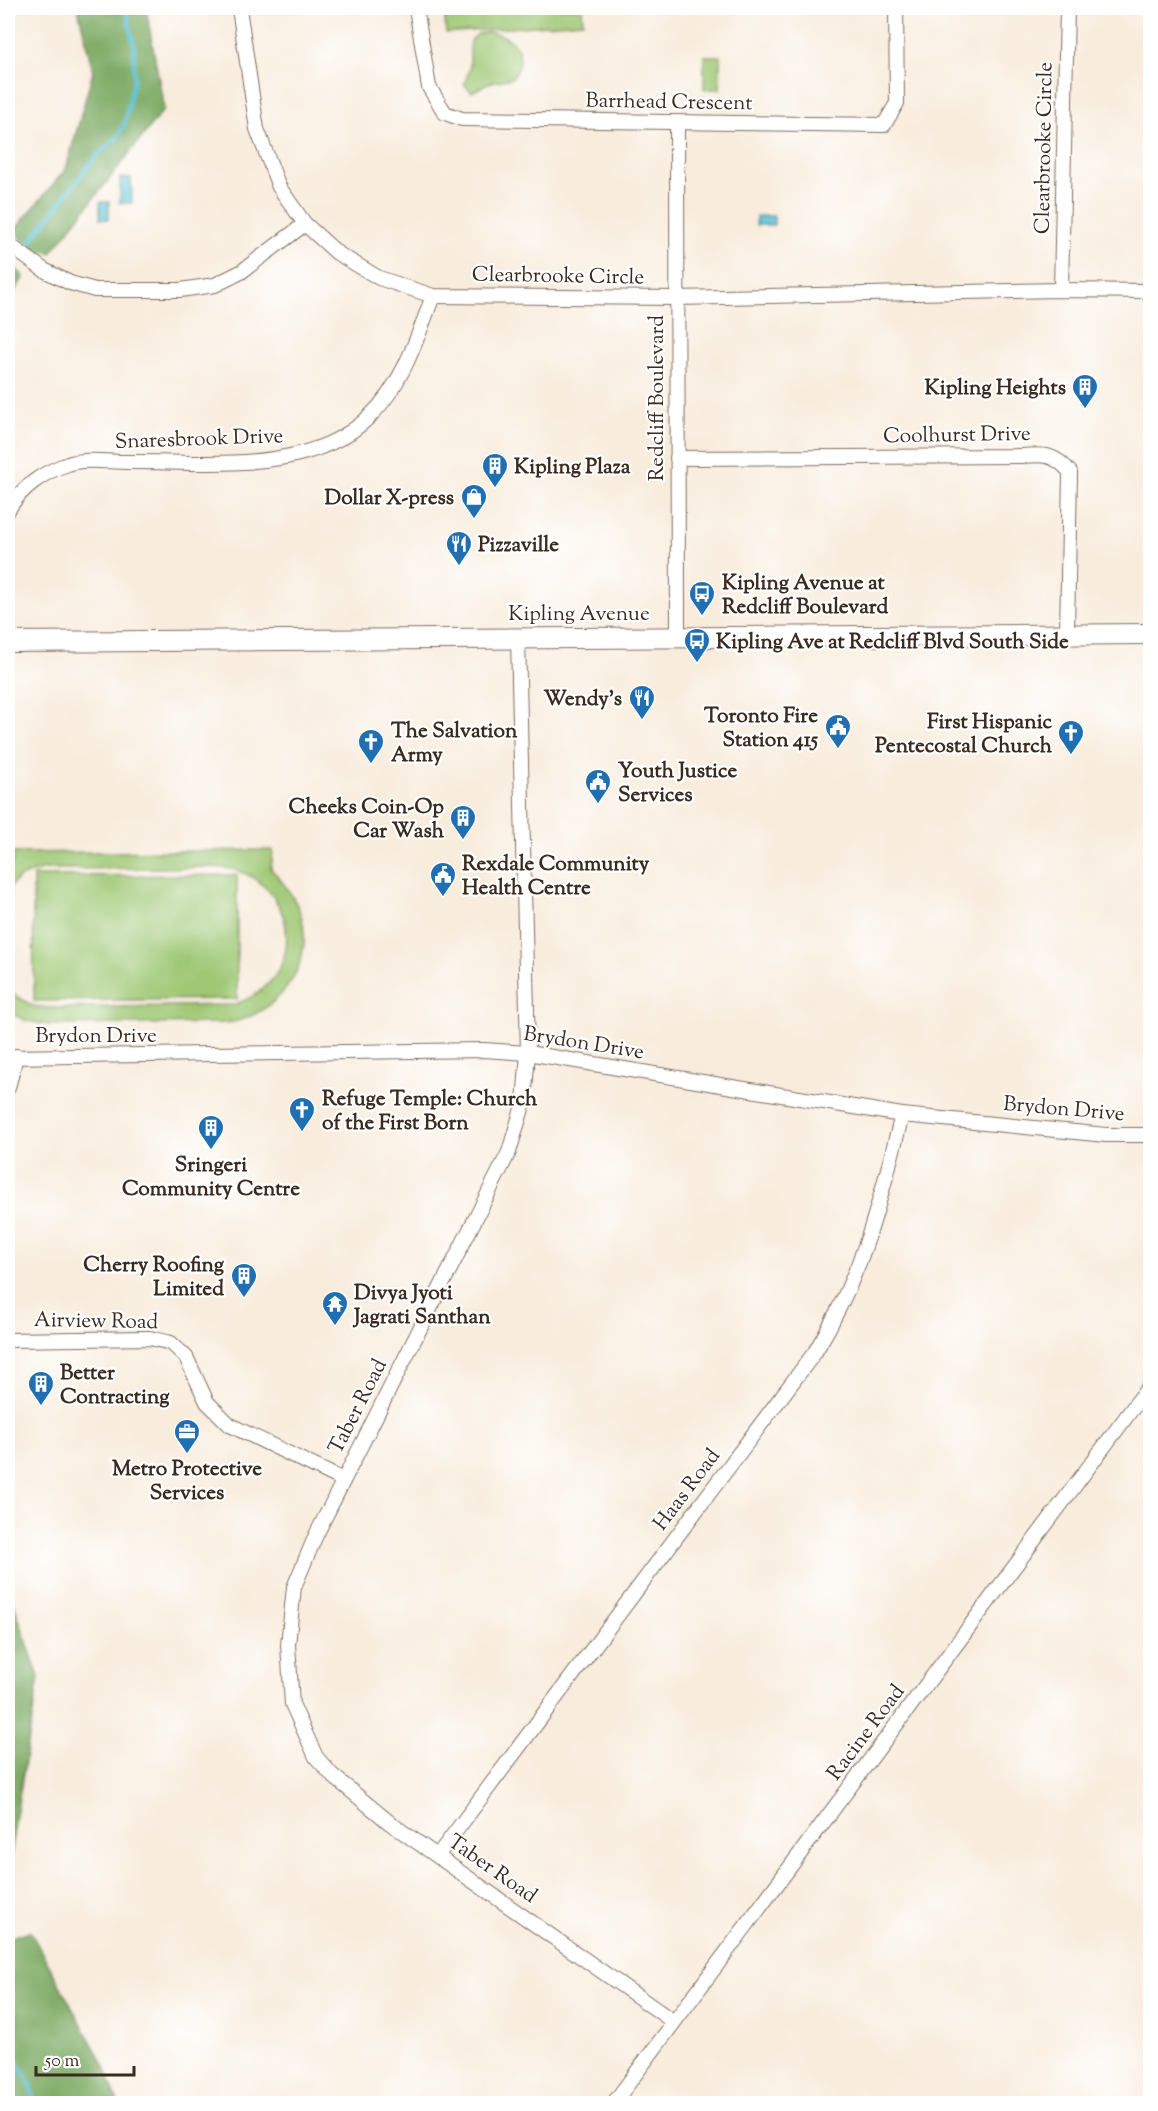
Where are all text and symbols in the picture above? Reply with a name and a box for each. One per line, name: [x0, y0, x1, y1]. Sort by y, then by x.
street label: Clearbrooke Circle: [1028, 62, 1061, 234]
street label: Barrhead Crescent: [585, 87, 753, 119]
street label: Clearbrooke Circle: [472, 260, 644, 293]
street label: Redcliff Boulevard: [643, 315, 673, 481]
building icon: Kipling Heights: [1070, 372, 1100, 410]
place label: Kipling Heights: [925, 374, 1066, 404]
street label: Coolhurst Drive: [883, 420, 1031, 452]
street label: Snaresbrook Drive: [114, 422, 284, 458]
building icon: Kipling Plaza: [480, 451, 510, 489]
place label: Kipling Plaza: [514, 453, 631, 483]
shop icon: Dollar X-press: [459, 482, 489, 520]
place label: Dollar X-press: [325, 484, 454, 514]
restaurant icon: Pizzaville: [444, 529, 474, 567]
place label: Pizzaville: [478, 531, 559, 561]
place label: Kipling Avenue at Redcliff Boulevard: [722, 569, 889, 623]
bus stop icon: Kipling Avenue at Redcliff Boulevard: [687, 579, 717, 617]
street label: Kipling Avenue: [508, 600, 650, 630]
bus stop icon: Kipling Ave at Redcliff Blvd South Side: [682, 626, 712, 664]
place label: Kipling Ave at Redcliff Blvd South Side: [716, 628, 1069, 658]
restaurant icon: Wendy's: [627, 683, 657, 721]
place label: Wendy's: [543, 685, 622, 715]
place label: Toronto Fire Station 415: [704, 702, 819, 756]
place label: First Hispanic Pentecostal Church: [875, 708, 1053, 762]
public building icon: Toronto Fire Station 415: [823, 712, 853, 750]
place label: The Salvation Army: [391, 717, 518, 771]
church icon: First Hispanic Pentecostal Church: [1056, 718, 1086, 756]
church icon: The Salvation Army: [356, 727, 386, 765]
place label: Youth Justice Services: [618, 757, 737, 811]
public building icon: Youth Justice Services: [583, 767, 613, 805]
place label: Cheeks Coin-Op Car Wash: [289, 793, 445, 847]
building icon: Cheeks Coin-Op Car Wash: [448, 803, 478, 841]
place label: Rexdale Community Health Centre: [462, 850, 650, 904]
public building icon: Rexdale Community Health Centre: [428, 860, 458, 898]
street label: Brydon Drive: [521, 1020, 646, 1068]
street label: Brydon Drive: [35, 1022, 157, 1052]
place label: Refuge Temple: Church of the First Born: [322, 1085, 538, 1139]
street label: Brydon Drive: [1002, 1090, 1126, 1130]
church icon: Refuge Temple: Church of the First Born: [287, 1095, 317, 1133]
building icon: Sringeri Community Centre: [196, 1113, 226, 1151]
place label: Sringeri Community Centre: [122, 1151, 300, 1205]
place label: Cherry Roofing Limited: [83, 1251, 225, 1305]
building icon: Cherry Roofing Limited: [229, 1261, 259, 1299]
place label: Divya Jyoti Jagrati Santhan: [352, 1279, 491, 1333]
temple icon: Divya Jyoti Jagrati Santhan: [320, 1289, 350, 1327]
street label: Airview Road: [33, 1306, 159, 1338]
street label: Taber Road: [322, 1354, 396, 1460]
place label: Better Contracting: [60, 1359, 170, 1413]
building icon: Better Contracting: [26, 1369, 56, 1407]
office icon: Metro Protective Services: [172, 1417, 202, 1455]
street label: Haas Road: [647, 1443, 729, 1538]
place label: Metro Protective Services: [112, 1455, 262, 1509]
street label: Racine Road: [820, 1679, 913, 1788]
street label: Taber Road: [441, 1828, 543, 1912]
scale bar: [36, 2039, 134, 2077]
text: 50 m: [44, 2049, 80, 2075]

